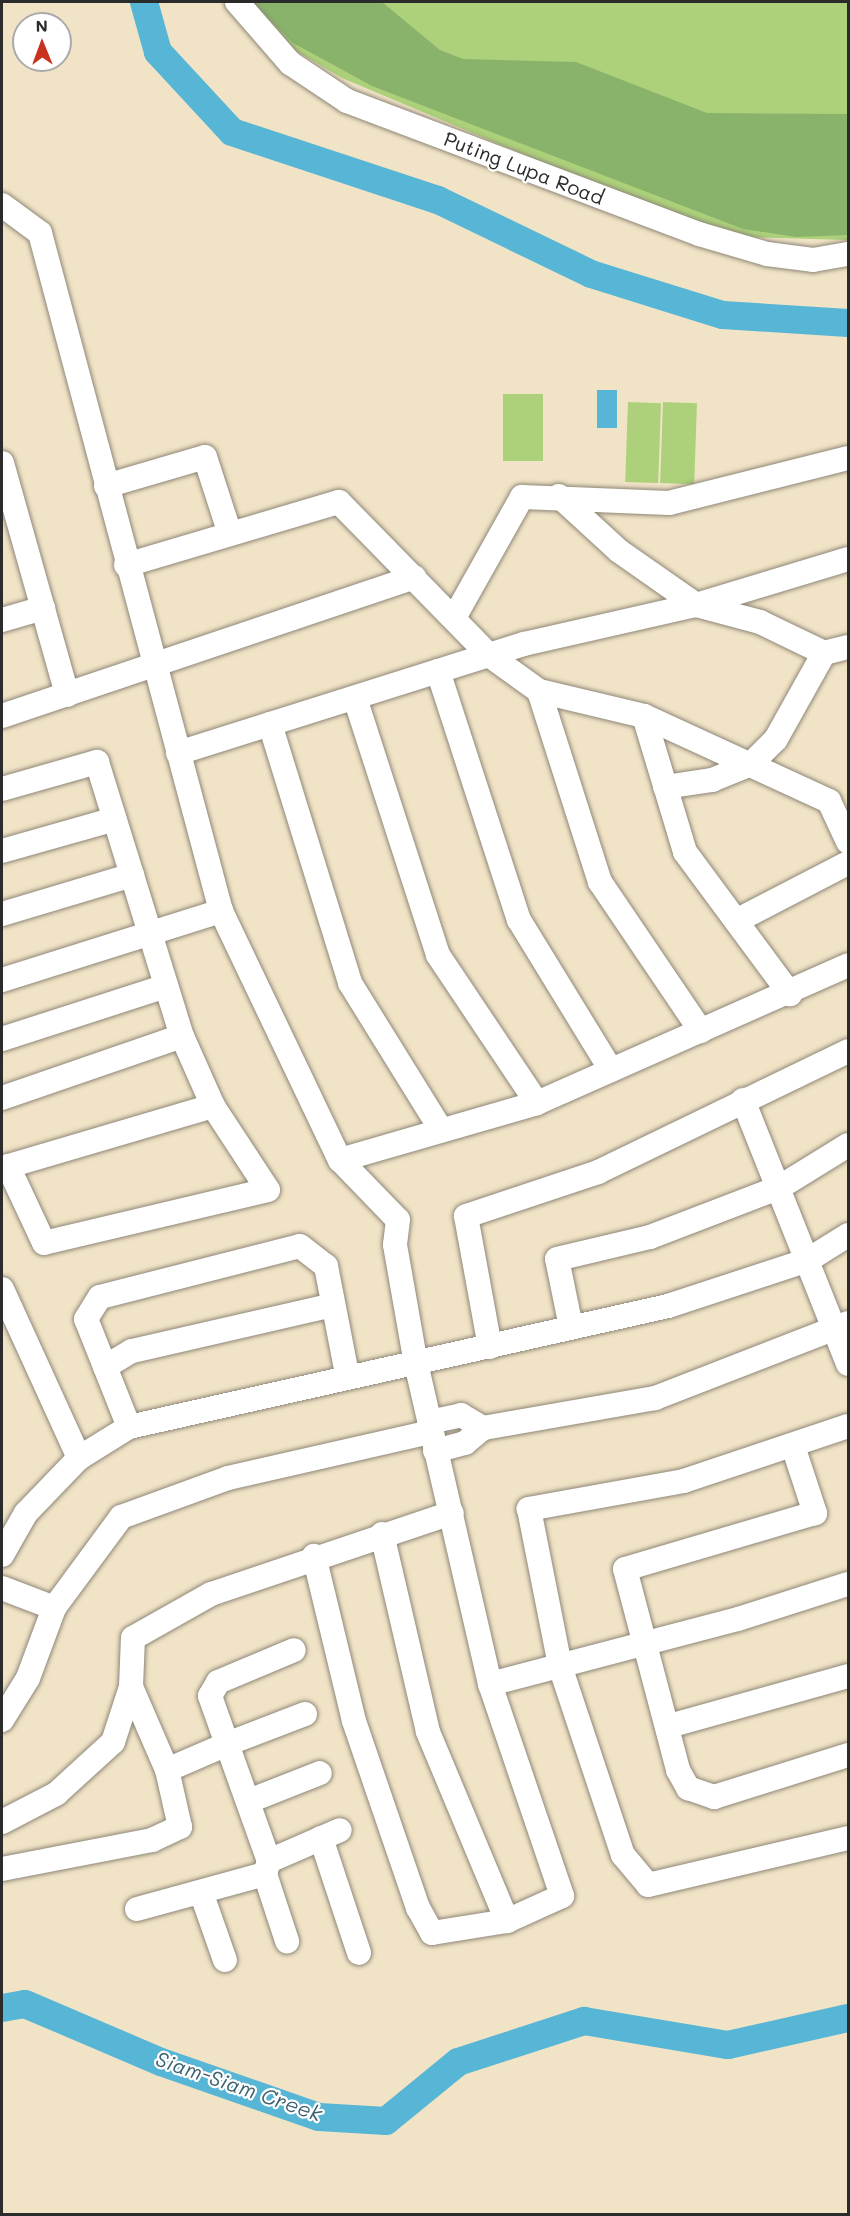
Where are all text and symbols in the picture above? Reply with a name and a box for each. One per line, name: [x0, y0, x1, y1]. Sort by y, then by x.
north arrow: [12, 12, 72, 72]
text: N: [35, 15, 48, 36]
street label: Puting Lupa Road: [441, 126, 607, 210]
water label: Siam-Siam Creek: [152, 2046, 326, 2126]

